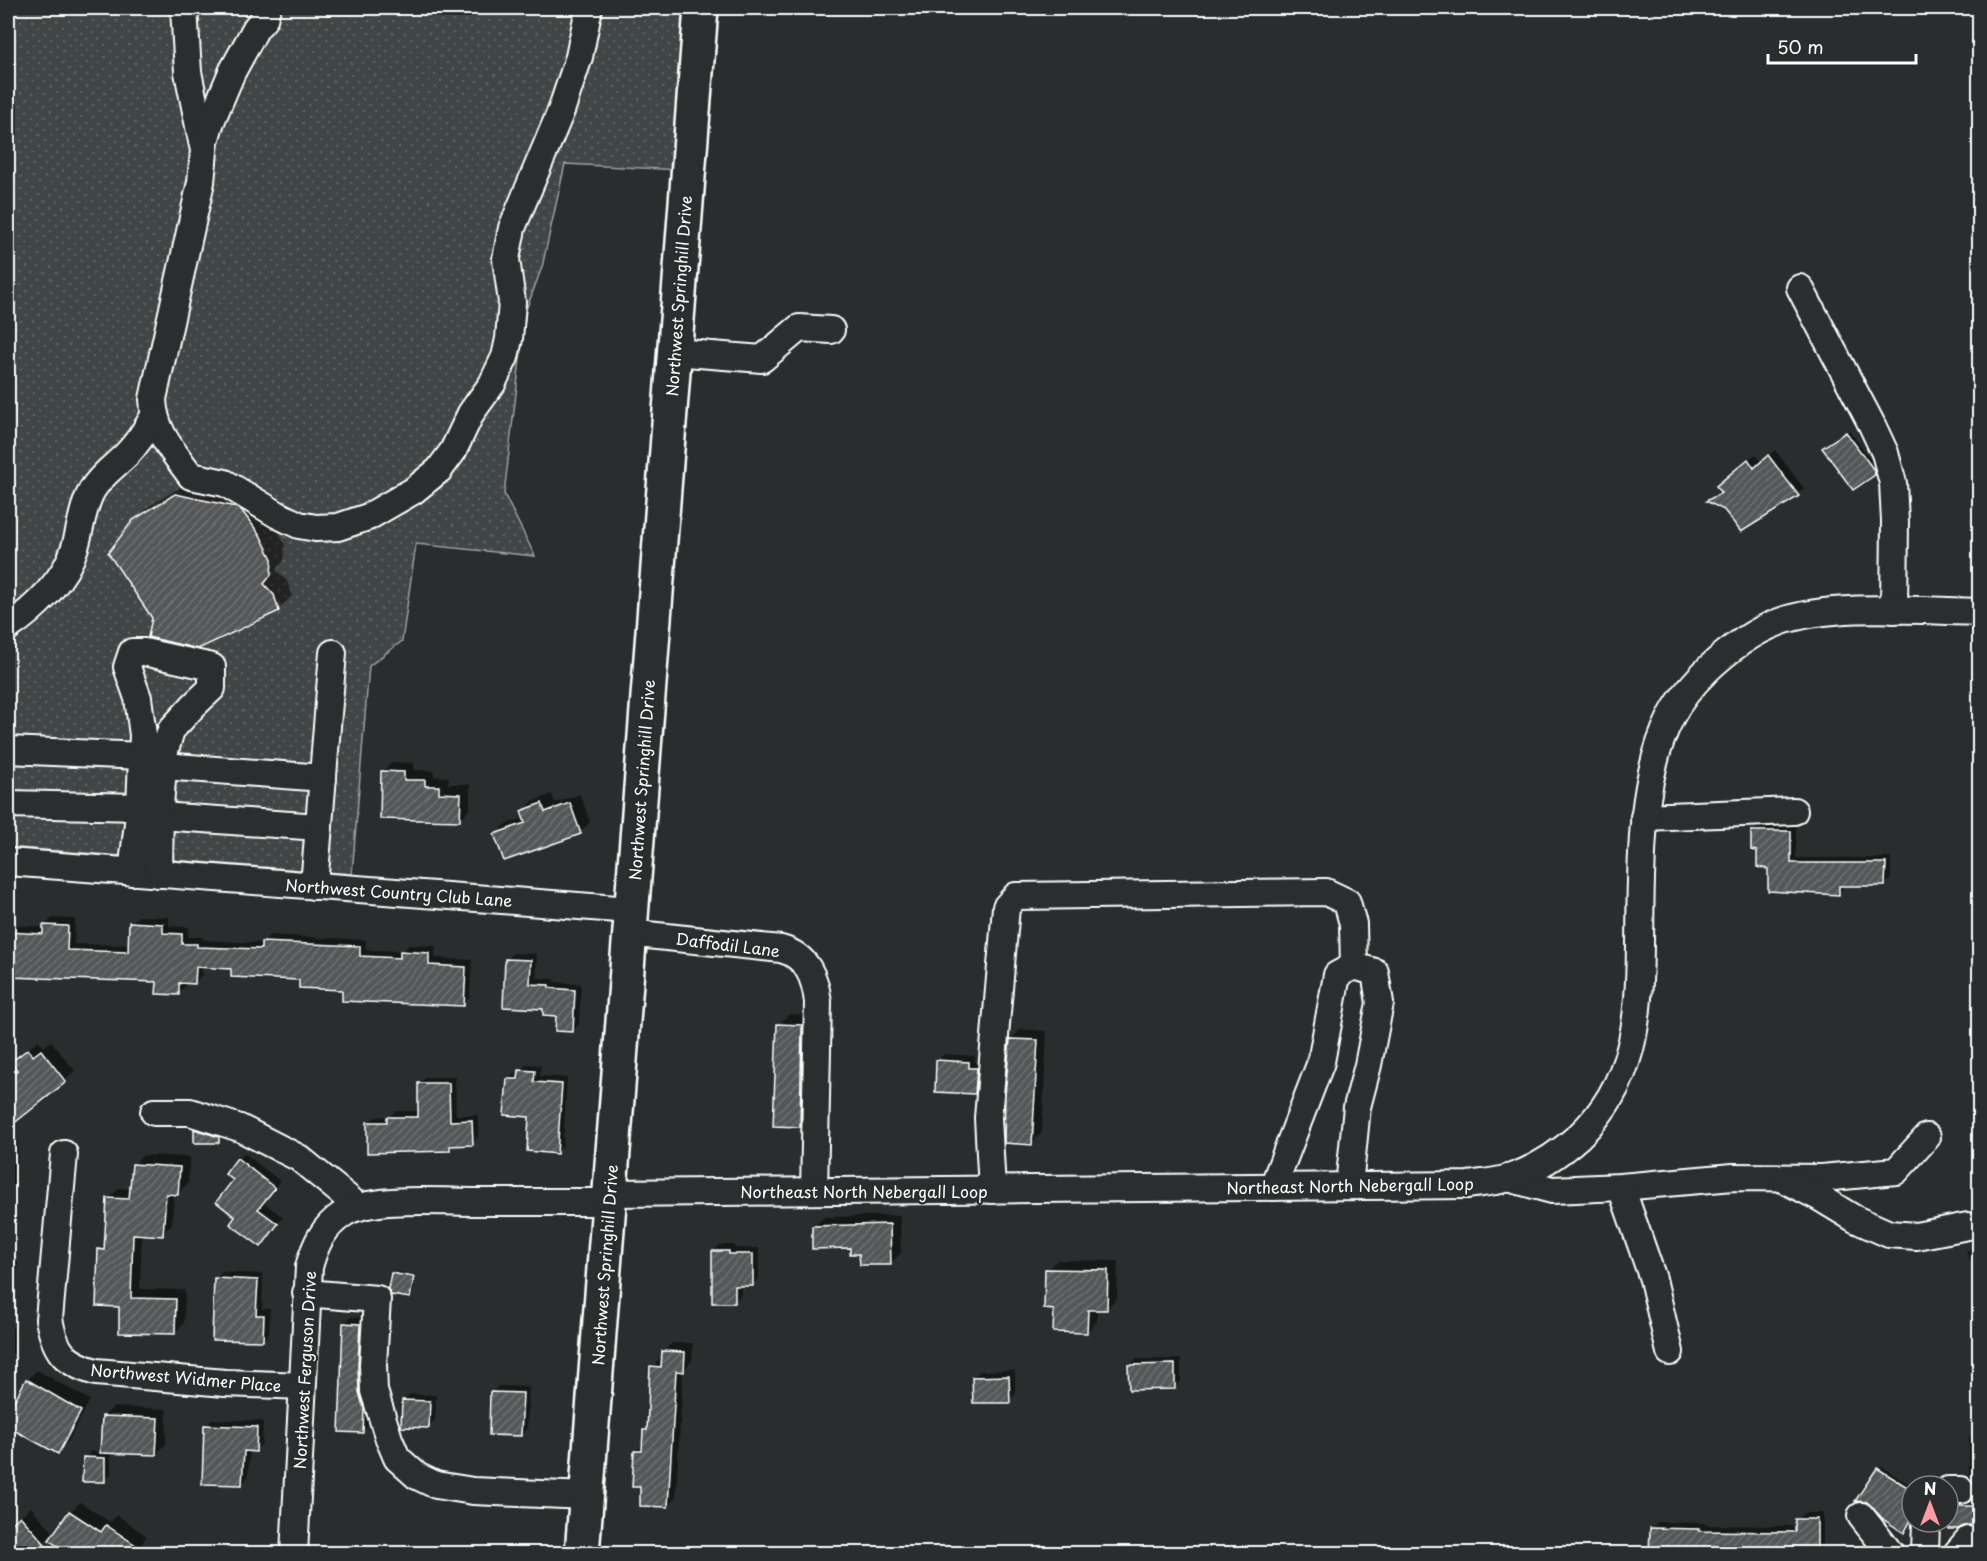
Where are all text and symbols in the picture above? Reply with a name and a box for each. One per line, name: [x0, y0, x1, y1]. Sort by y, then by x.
scale bar: [1768, 27, 1916, 65]
text: 50 m: [1777, 33, 1824, 60]
street label: Northwest Springhill Drive: [659, 195, 697, 397]
street label: Northwest Springhill Drive: [622, 679, 660, 881]
street label: Northwest Country Club Lane: [285, 872, 513, 912]
street label: Daffodil Lane: [674, 926, 782, 962]
street label: Northwest Springhill Drive: [585, 1164, 623, 1366]
street label: Northeast North Nebergall Loop: [1226, 1171, 1474, 1199]
street label: Northeast North Nebergall Loop: [740, 1179, 988, 1203]
street label: Northwest Ferguson Drive: [287, 1270, 321, 1470]
street label: Northwest Widmer Place: [90, 1357, 282, 1397]
north arrow: [1900, 1474, 1960, 1534]
text: N: [1924, 1476, 1936, 1500]

